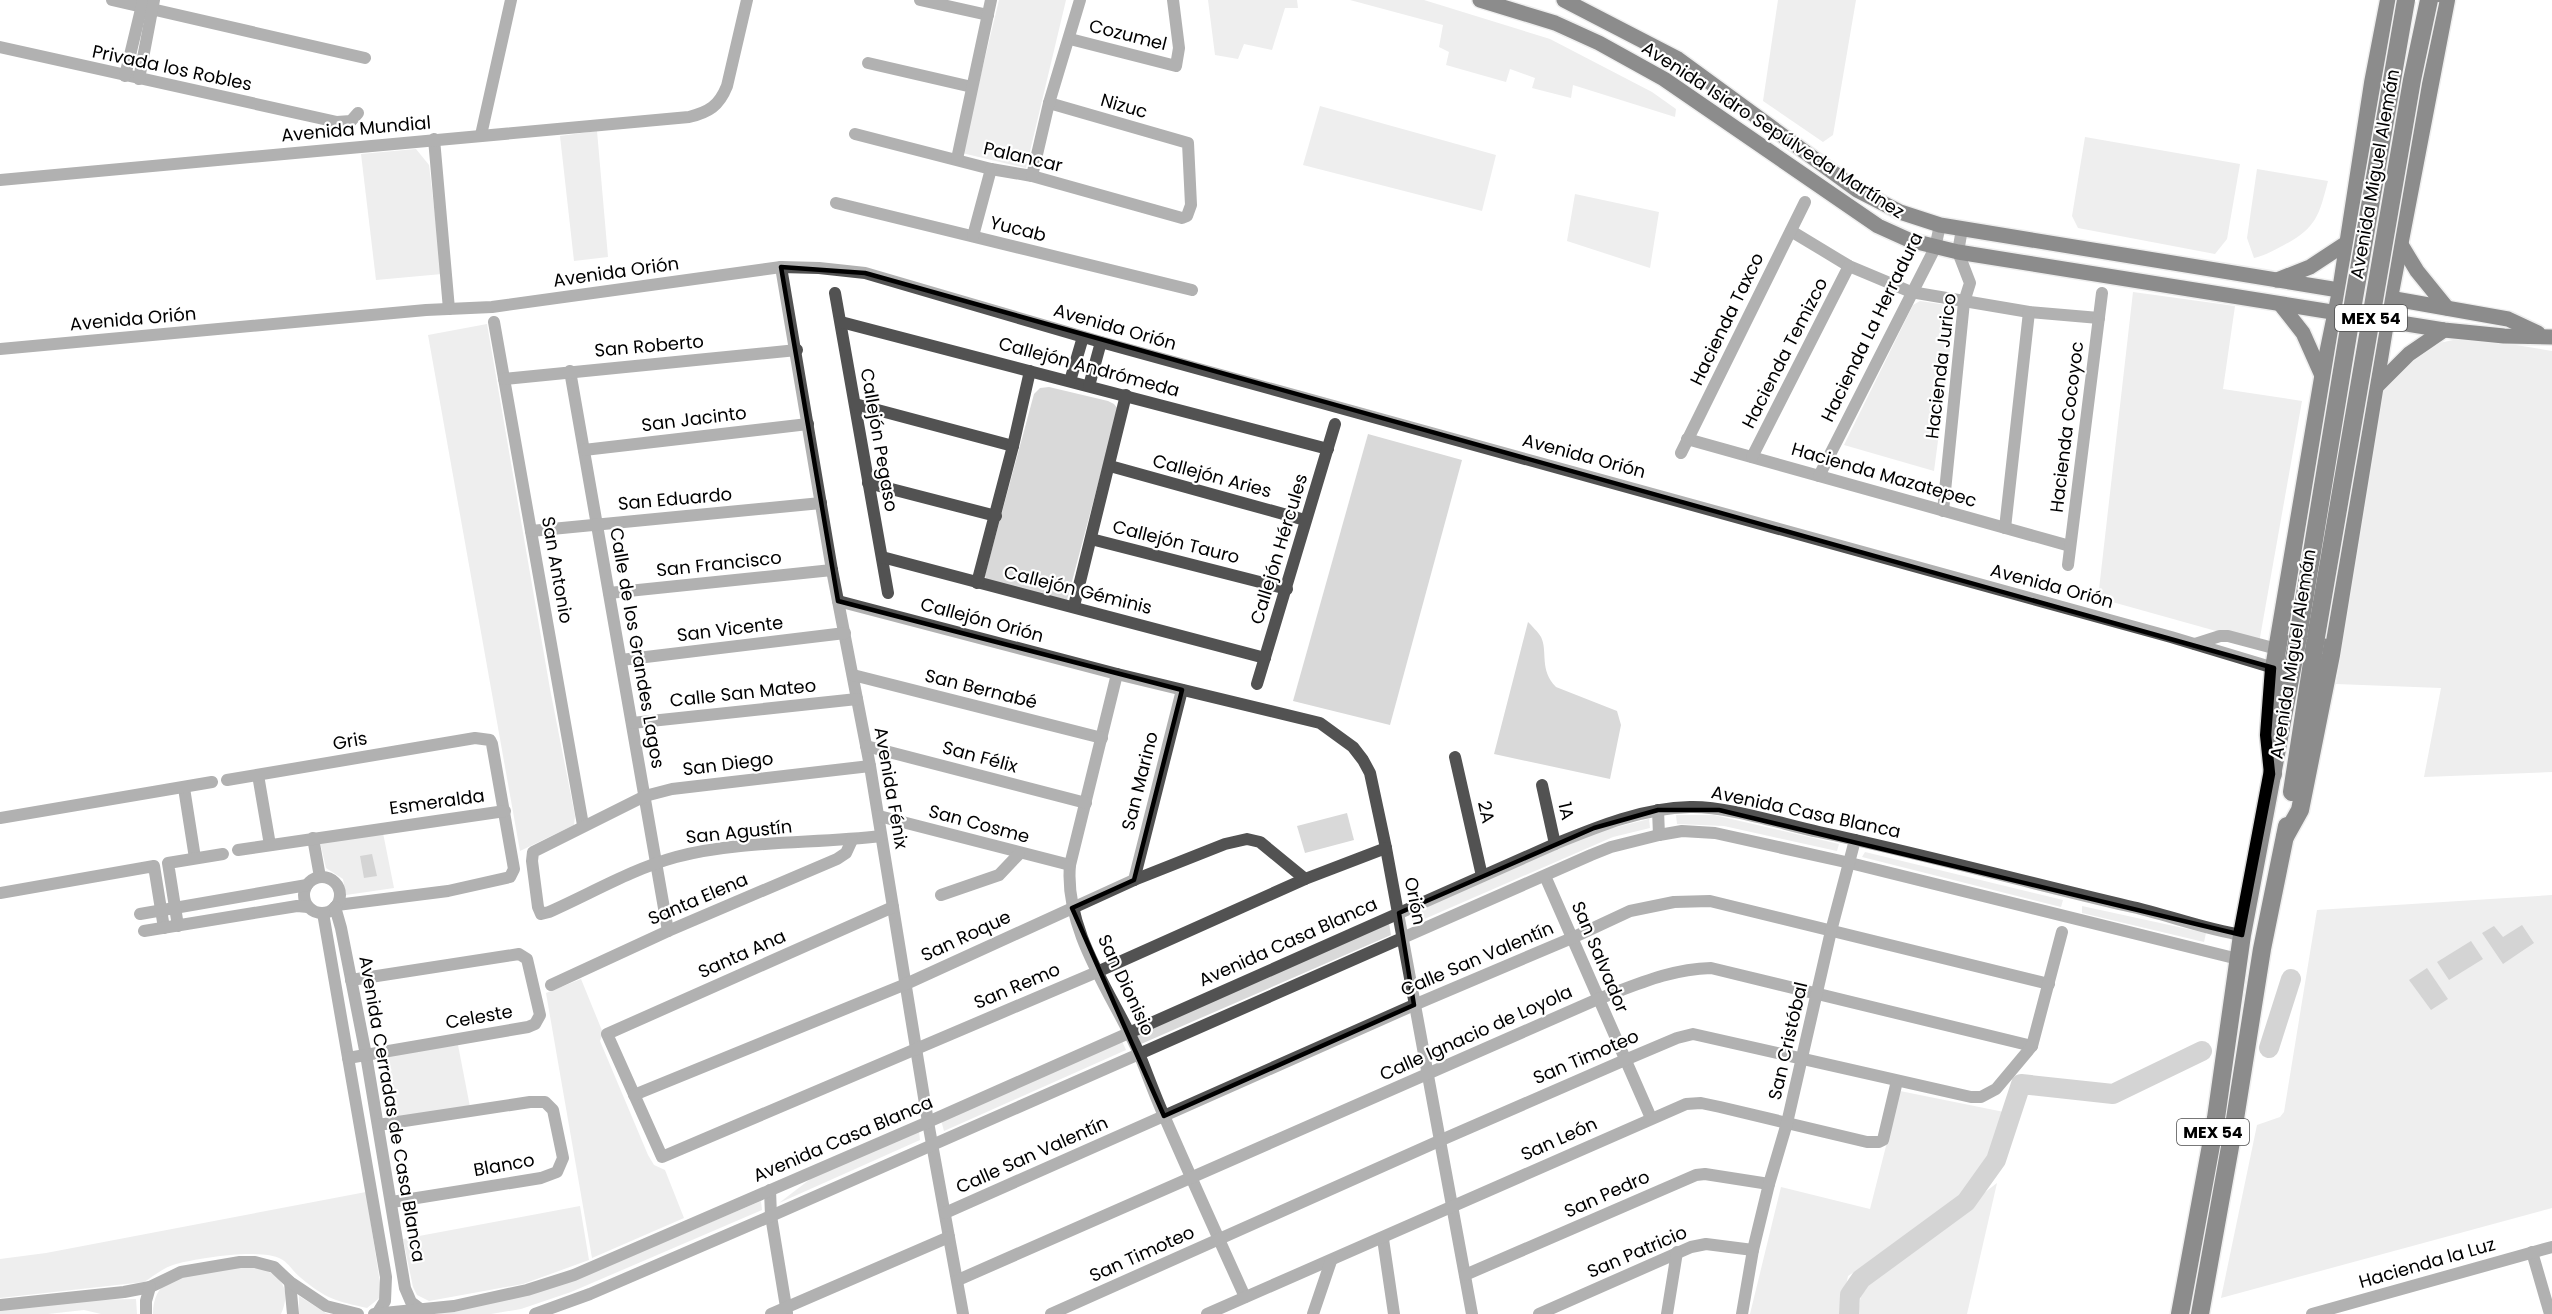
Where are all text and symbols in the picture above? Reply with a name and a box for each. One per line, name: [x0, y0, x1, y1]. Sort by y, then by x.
street label: Cozumel: [1087, 13, 1170, 56]
street label: Avenida Isidro Sepúlveda Martínez: [1637, 35, 1909, 224]
street label: Privada los Robles: [90, 38, 254, 97]
street label: Avenida Miguel Alemán: [2344, 67, 2405, 281]
street label: Nizuc: [1098, 87, 1151, 124]
street label: Avenida Mundial: [280, 110, 432, 148]
street label: Palancar: [981, 135, 1065, 178]
street label: Yucab: [987, 209, 1049, 248]
street label: Hacienda La Herradura: [1815, 228, 1928, 426]
street label: Hacienda Taxco: [1684, 248, 1770, 389]
street label: Avenida Orión: [551, 250, 680, 293]
street label: Hacienda Temizco: [1736, 273, 1833, 433]
street label: Hacienda Jurico: [1919, 292, 1962, 440]
street label: Avenida Orión: [1051, 297, 1180, 356]
street label: Avenida Orión: [69, 301, 197, 336]
road number: MEX 54: [2335, 305, 2407, 331]
street label: San Roberto: [593, 328, 705, 363]
street label: Callejón Andrómeda: [996, 330, 1182, 403]
street label: Hacienda Cocoyoc: [2044, 340, 2089, 514]
street label: Callejón Pegaso: [855, 366, 904, 514]
street label: San Jacinto: [640, 400, 748, 437]
street label: Avenida Orión: [1520, 427, 1649, 484]
street label: Hacienda Mazatepec: [1789, 436, 1980, 513]
street label: Callejón Aries: [1150, 448, 1274, 503]
street label: Callejón Hércules: [1244, 471, 1313, 627]
street label: San Eduardo: [617, 481, 733, 516]
street label: San Antonio: [536, 514, 579, 625]
street label: Callejón Tauro: [1110, 514, 1242, 569]
street label: Calle de los Grandes Lagos: [604, 526, 671, 770]
street label: San Francisco: [655, 544, 783, 583]
street label: Avenida Miguel Alemán: [2264, 547, 2321, 761]
street label: Avenida Orión: [1988, 557, 2117, 614]
street label: Callejón Géminis: [1001, 559, 1155, 620]
street label: Callejón Orión: [918, 591, 1047, 648]
street label: San Vicente: [675, 610, 785, 647]
street label: San Bernabé: [922, 662, 1040, 715]
street label: Calle San Mateo: [669, 672, 817, 713]
street label: Gris: [331, 725, 369, 756]
street label: Avenida Fénix: [868, 725, 915, 851]
street label: San Marino: [1115, 729, 1164, 833]
street label: San Félix: [940, 735, 1021, 779]
street label: San Diego: [681, 746, 775, 781]
street label: Avenida Casa Blanca: [1709, 779, 1903, 844]
street label: Esmeralda: [388, 782, 486, 821]
street label: San Cosme: [926, 798, 1032, 849]
street label: 2A: [1472, 798, 1501, 826]
street label: 1A: [1552, 799, 1581, 822]
street label: San Agustín: [685, 813, 793, 850]
street label: Santa Elena: [644, 866, 752, 931]
street label: Orión: [1399, 875, 1432, 927]
street label: Avenida Casa Blanca: [1194, 891, 1381, 992]
street label: San Salvador: [1566, 897, 1635, 1017]
street label: San Roque: [917, 904, 1015, 967]
street label: Calle San Valentín: [1396, 915, 1557, 1002]
street label: Santa Ana: [694, 923, 790, 984]
street label: San Dionisio: [1092, 930, 1161, 1039]
street label: Avenida Cerradas de Casa Blanca: [353, 954, 432, 1264]
street label: San Remo: [970, 956, 1064, 1015]
street label: Calle Ignacio de Loyola: [1375, 979, 1576, 1086]
street label: San Cristóbal: [1762, 979, 1813, 1102]
street label: Celeste: [443, 998, 514, 1035]
street label: San Timoteo: [1529, 1023, 1642, 1090]
street label: Avenida Casa Blanca: [749, 1089, 937, 1188]
street label: Calle San Valentín: [952, 1110, 1112, 1199]
street label: San León: [1517, 1111, 1601, 1166]
road number: MEX 54: [2177, 1119, 2249, 1145]
street label: Blanco: [471, 1147, 536, 1182]
street label: San Pedro: [1560, 1164, 1653, 1223]
street label: San Timoteo: [1085, 1219, 1198, 1288]
street label: San Patricio: [1583, 1219, 1691, 1284]
street label: Hacienda la Luz: [2356, 1231, 2498, 1294]

